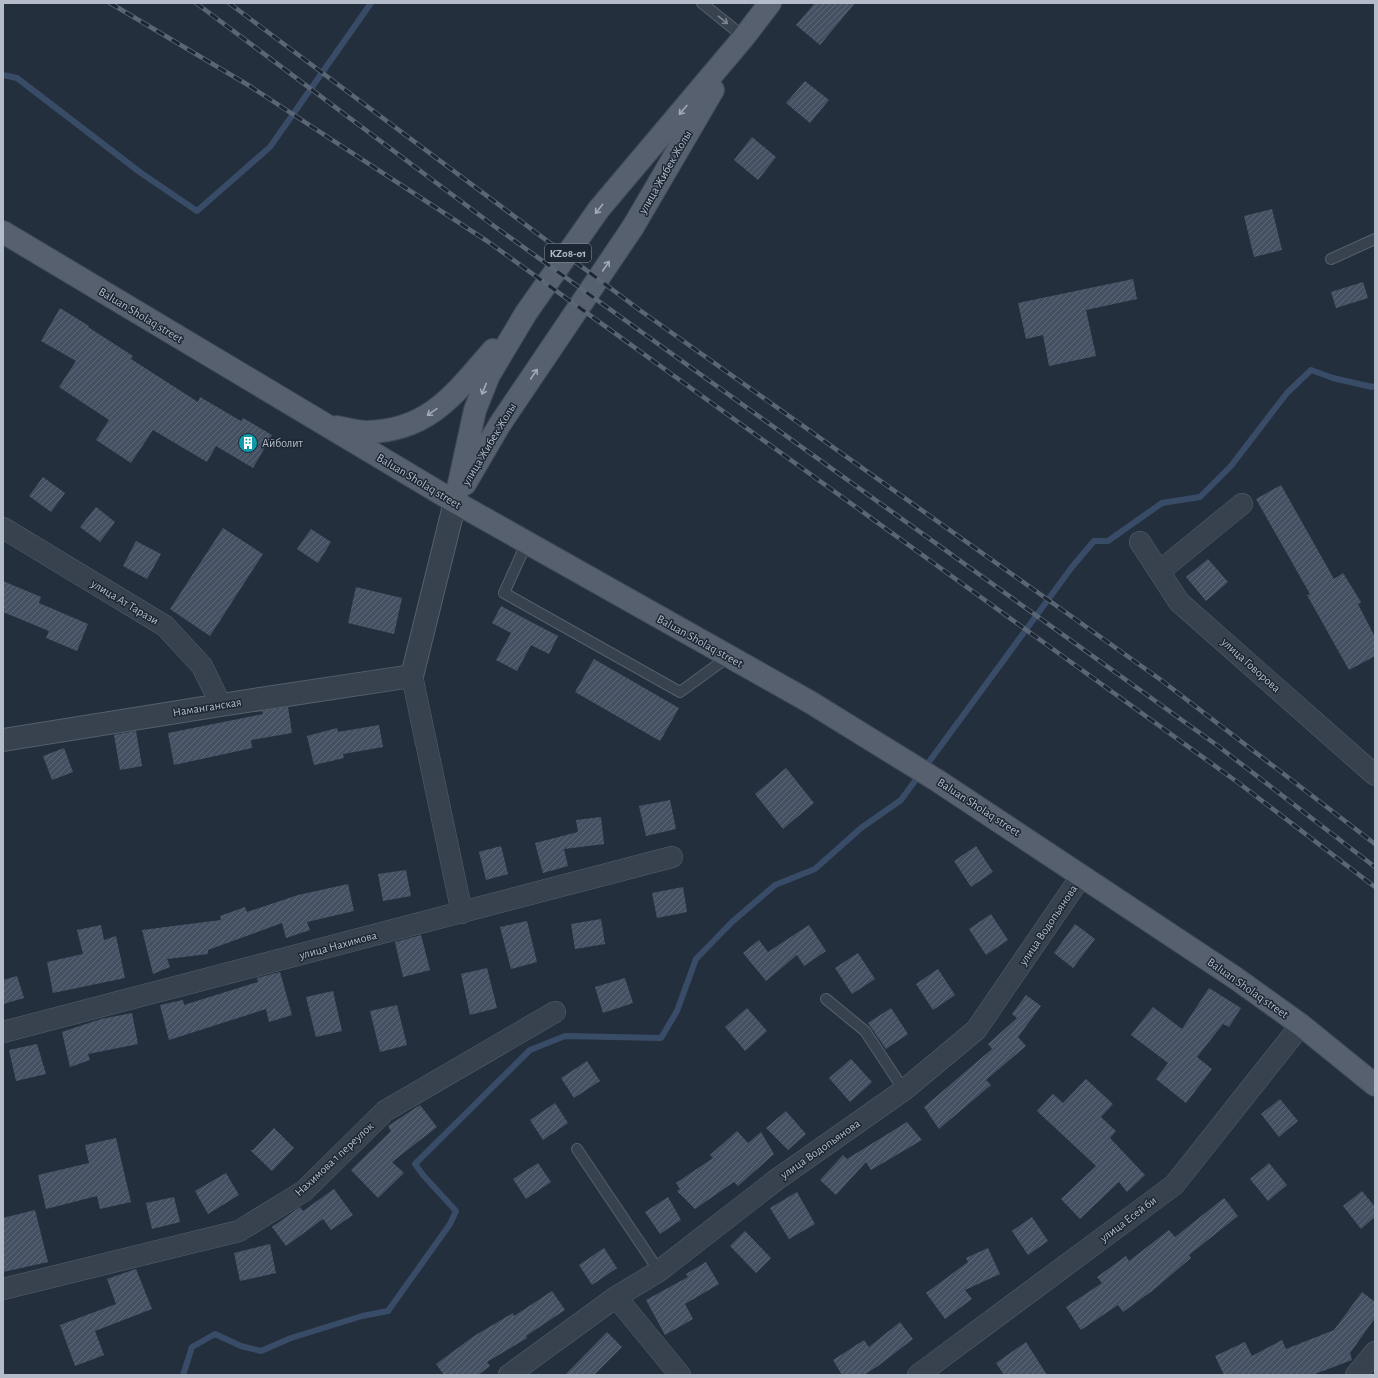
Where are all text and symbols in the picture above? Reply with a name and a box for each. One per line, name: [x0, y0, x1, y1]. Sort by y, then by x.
one-way arrow: [718, 16, 729, 25]
one-way arrow: [678, 105, 687, 115]
street label: улица Жибек Жолы: [636, 128, 695, 217]
one-way arrow: [595, 204, 603, 215]
road number: KZ08-01: [545, 244, 591, 262]
one-way arrow: [603, 260, 611, 272]
street label: Baluan Sholaq street: [97, 285, 185, 345]
one-way arrow: [530, 369, 538, 380]
one-way arrow: [479, 382, 487, 394]
street label: улица Жибек Жолы: [459, 401, 519, 489]
one-way arrow: [427, 408, 438, 416]
building icon: Айболит: [237, 432, 259, 454]
place label: Айболит: [262, 437, 304, 449]
street label: Baluan Sholaq street: [375, 451, 463, 511]
street label: улица Ат Тарази: [88, 577, 161, 628]
street label: Baluan Sholaq street: [655, 612, 745, 670]
street label: улица Говорова: [1218, 635, 1283, 695]
street label: Наманганская: [172, 696, 242, 718]
street label: Baluan Sholaq street: [935, 776, 1023, 838]
street label: улица Водопьянова: [1016, 882, 1080, 969]
street label: улица Нахимова: [297, 929, 379, 962]
street label: Baluan Sholaq street: [1205, 956, 1291, 1021]
street label: улица Водопьянова: [777, 1117, 863, 1182]
street label: Нахимова 1 переулок: [292, 1119, 377, 1199]
street label: улица Есей би: [1097, 1194, 1159, 1246]

